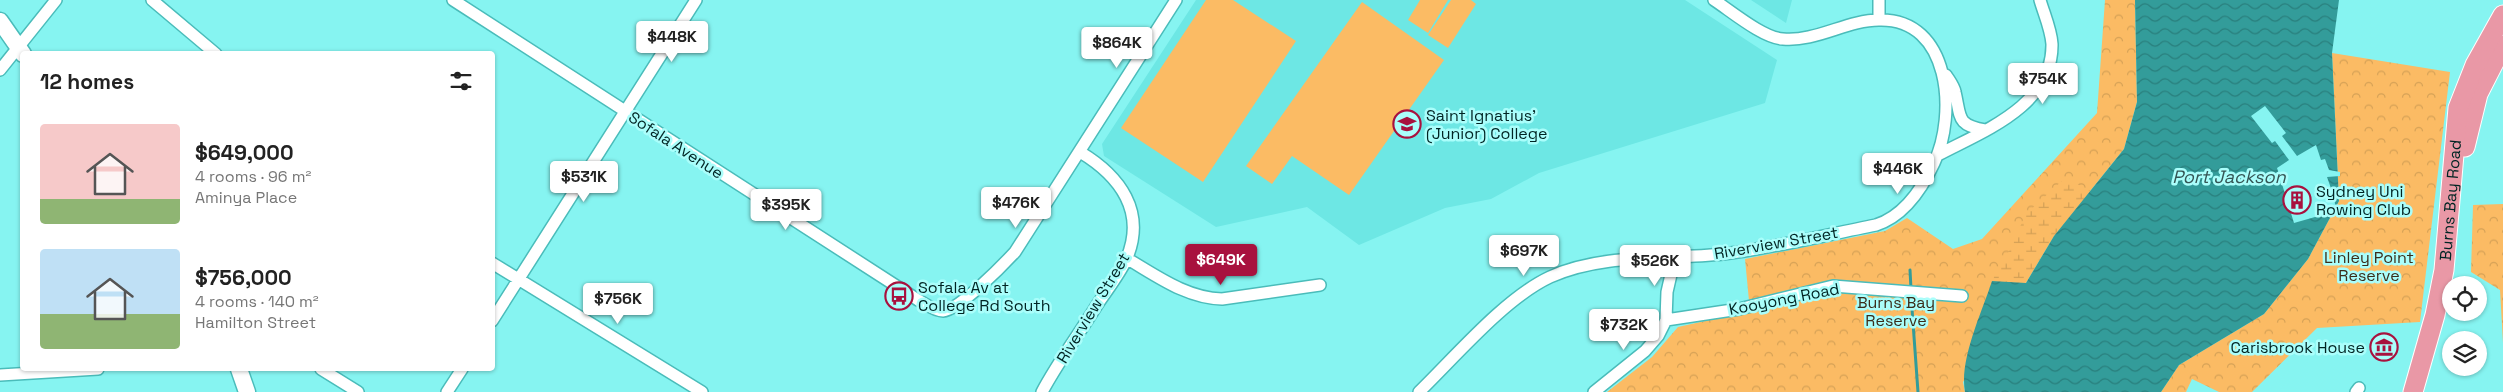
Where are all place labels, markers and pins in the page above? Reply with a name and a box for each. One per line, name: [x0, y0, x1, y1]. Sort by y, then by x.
pin: $448K: [637, 20, 707, 63]
pin: $864K: [1082, 27, 1152, 69]
pin: $754K: [2008, 62, 2078, 105]
place label: Saint Ignatius' (Junior) College: [1426, 105, 1548, 144]
school or university icon: Saint Ignatius' (Junior) College: [1392, 109, 1422, 139]
pin: $446K: [1863, 152, 1933, 195]
pin: $531K: [549, 160, 619, 203]
place label: Sydney Uni Rowing Club: [2316, 181, 2411, 220]
building icon: Sydney Uni Rowing Club: [2282, 185, 2312, 215]
pin: $476K: [981, 186, 1051, 229]
pin: $395K: [751, 188, 821, 231]
pin: $697K: [1489, 234, 1559, 277]
pin: $649K: [1186, 244, 1256, 286]
pin: $526K: [1620, 244, 1690, 287]
place label: Sofala Av at College Rd South: [918, 277, 1051, 316]
bus stop icon: Sofala Av at College Rd South: [884, 281, 914, 311]
pin: $756K: [583, 282, 653, 325]
pin: $732K: [1589, 308, 1659, 351]
museum icon: Carisbrook House: [2369, 332, 2399, 362]
place label: Carisbrook House: [2231, 337, 2365, 358]

